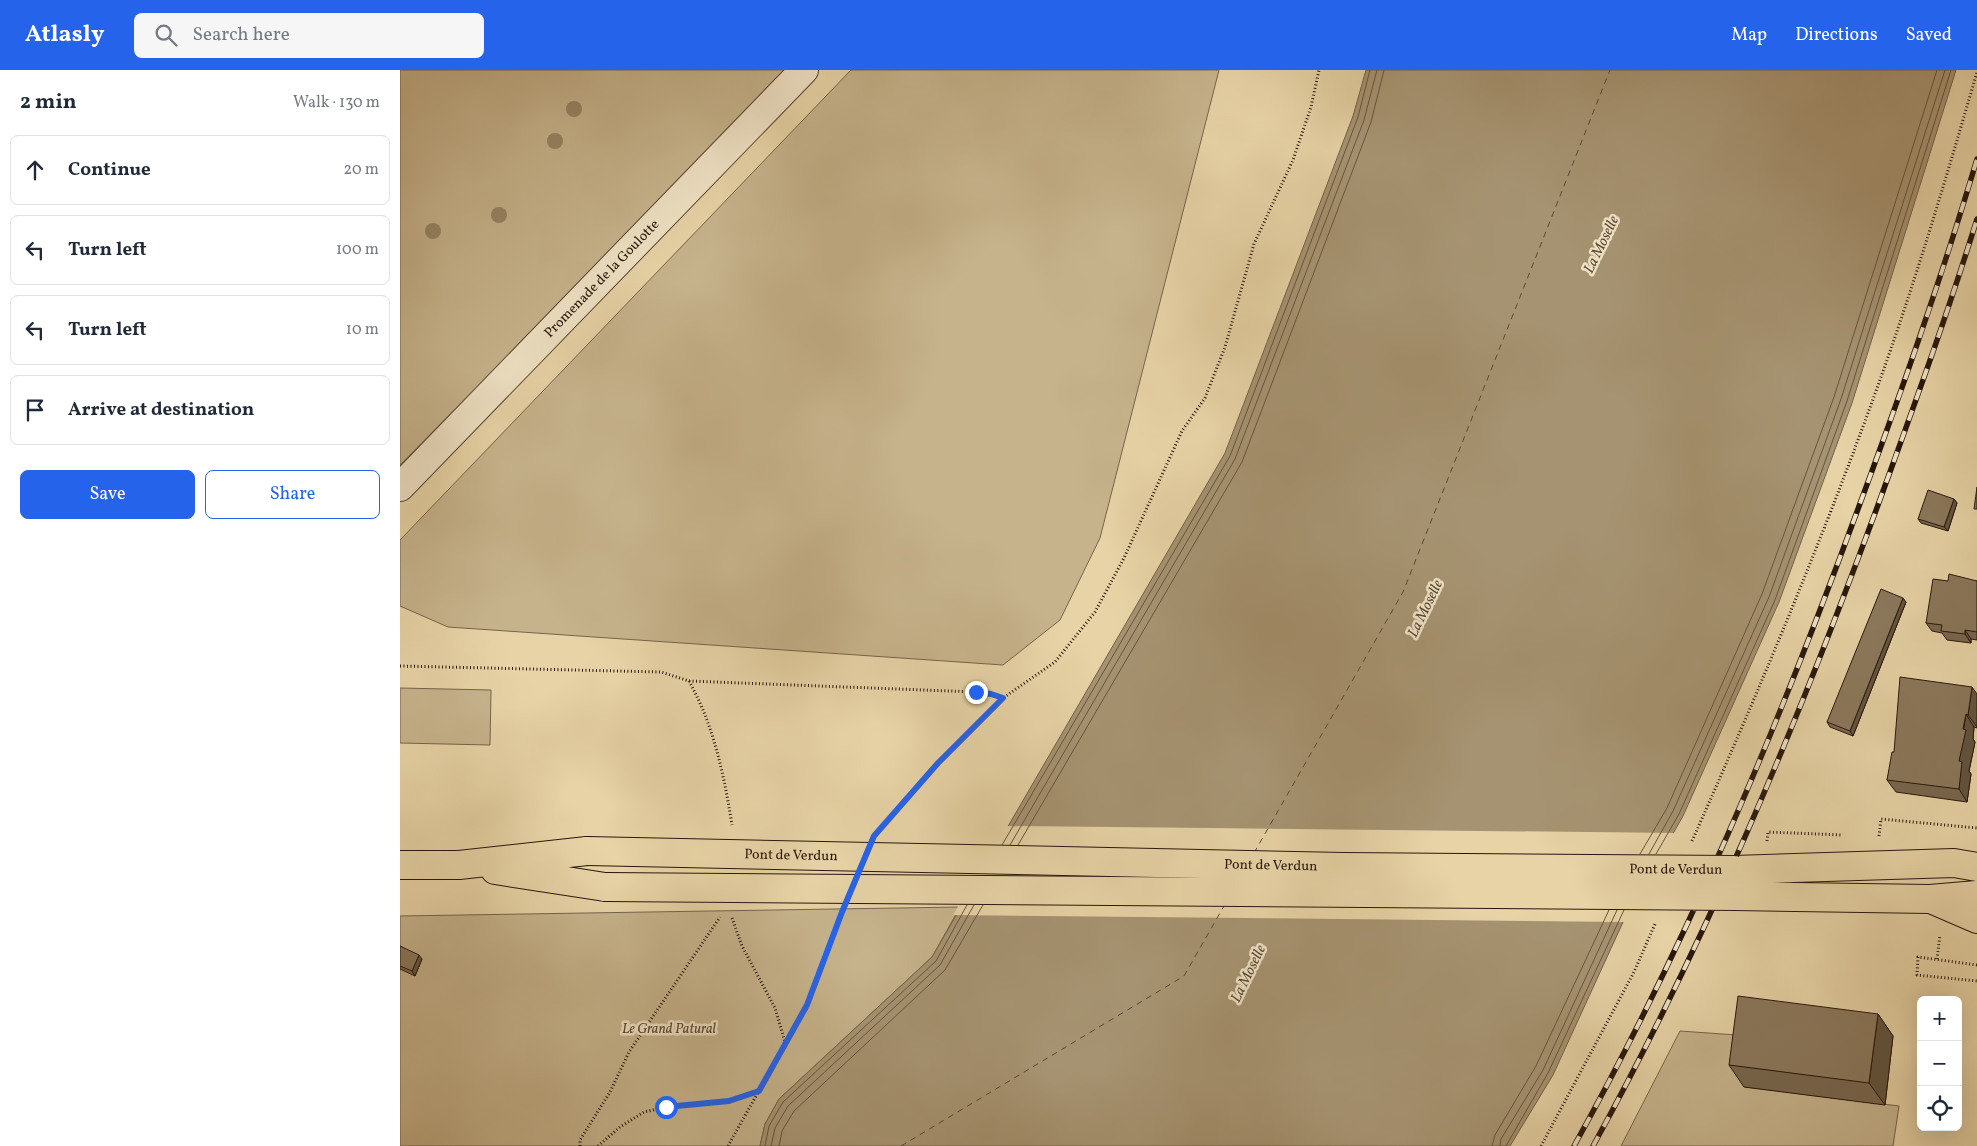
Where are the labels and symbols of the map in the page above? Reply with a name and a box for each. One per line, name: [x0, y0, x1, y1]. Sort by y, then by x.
water label: La Moselle: [1579, 212, 1625, 277]
street label: Promenade de la Goulotte: [540, 215, 664, 342]
water label: La Moselle: [1403, 576, 1449, 641]
route end: [965, 681, 988, 704]
street label: Pont de Verdun: [744, 845, 838, 866]
street label: Pont de Verdun: [1224, 855, 1318, 876]
street label: Pont de Verdun: [1629, 860, 1723, 879]
water label: La Moselle: [1226, 941, 1272, 1006]
park label: Le Grand Patural: [622, 1020, 717, 1039]
route start: [655, 1096, 678, 1119]

